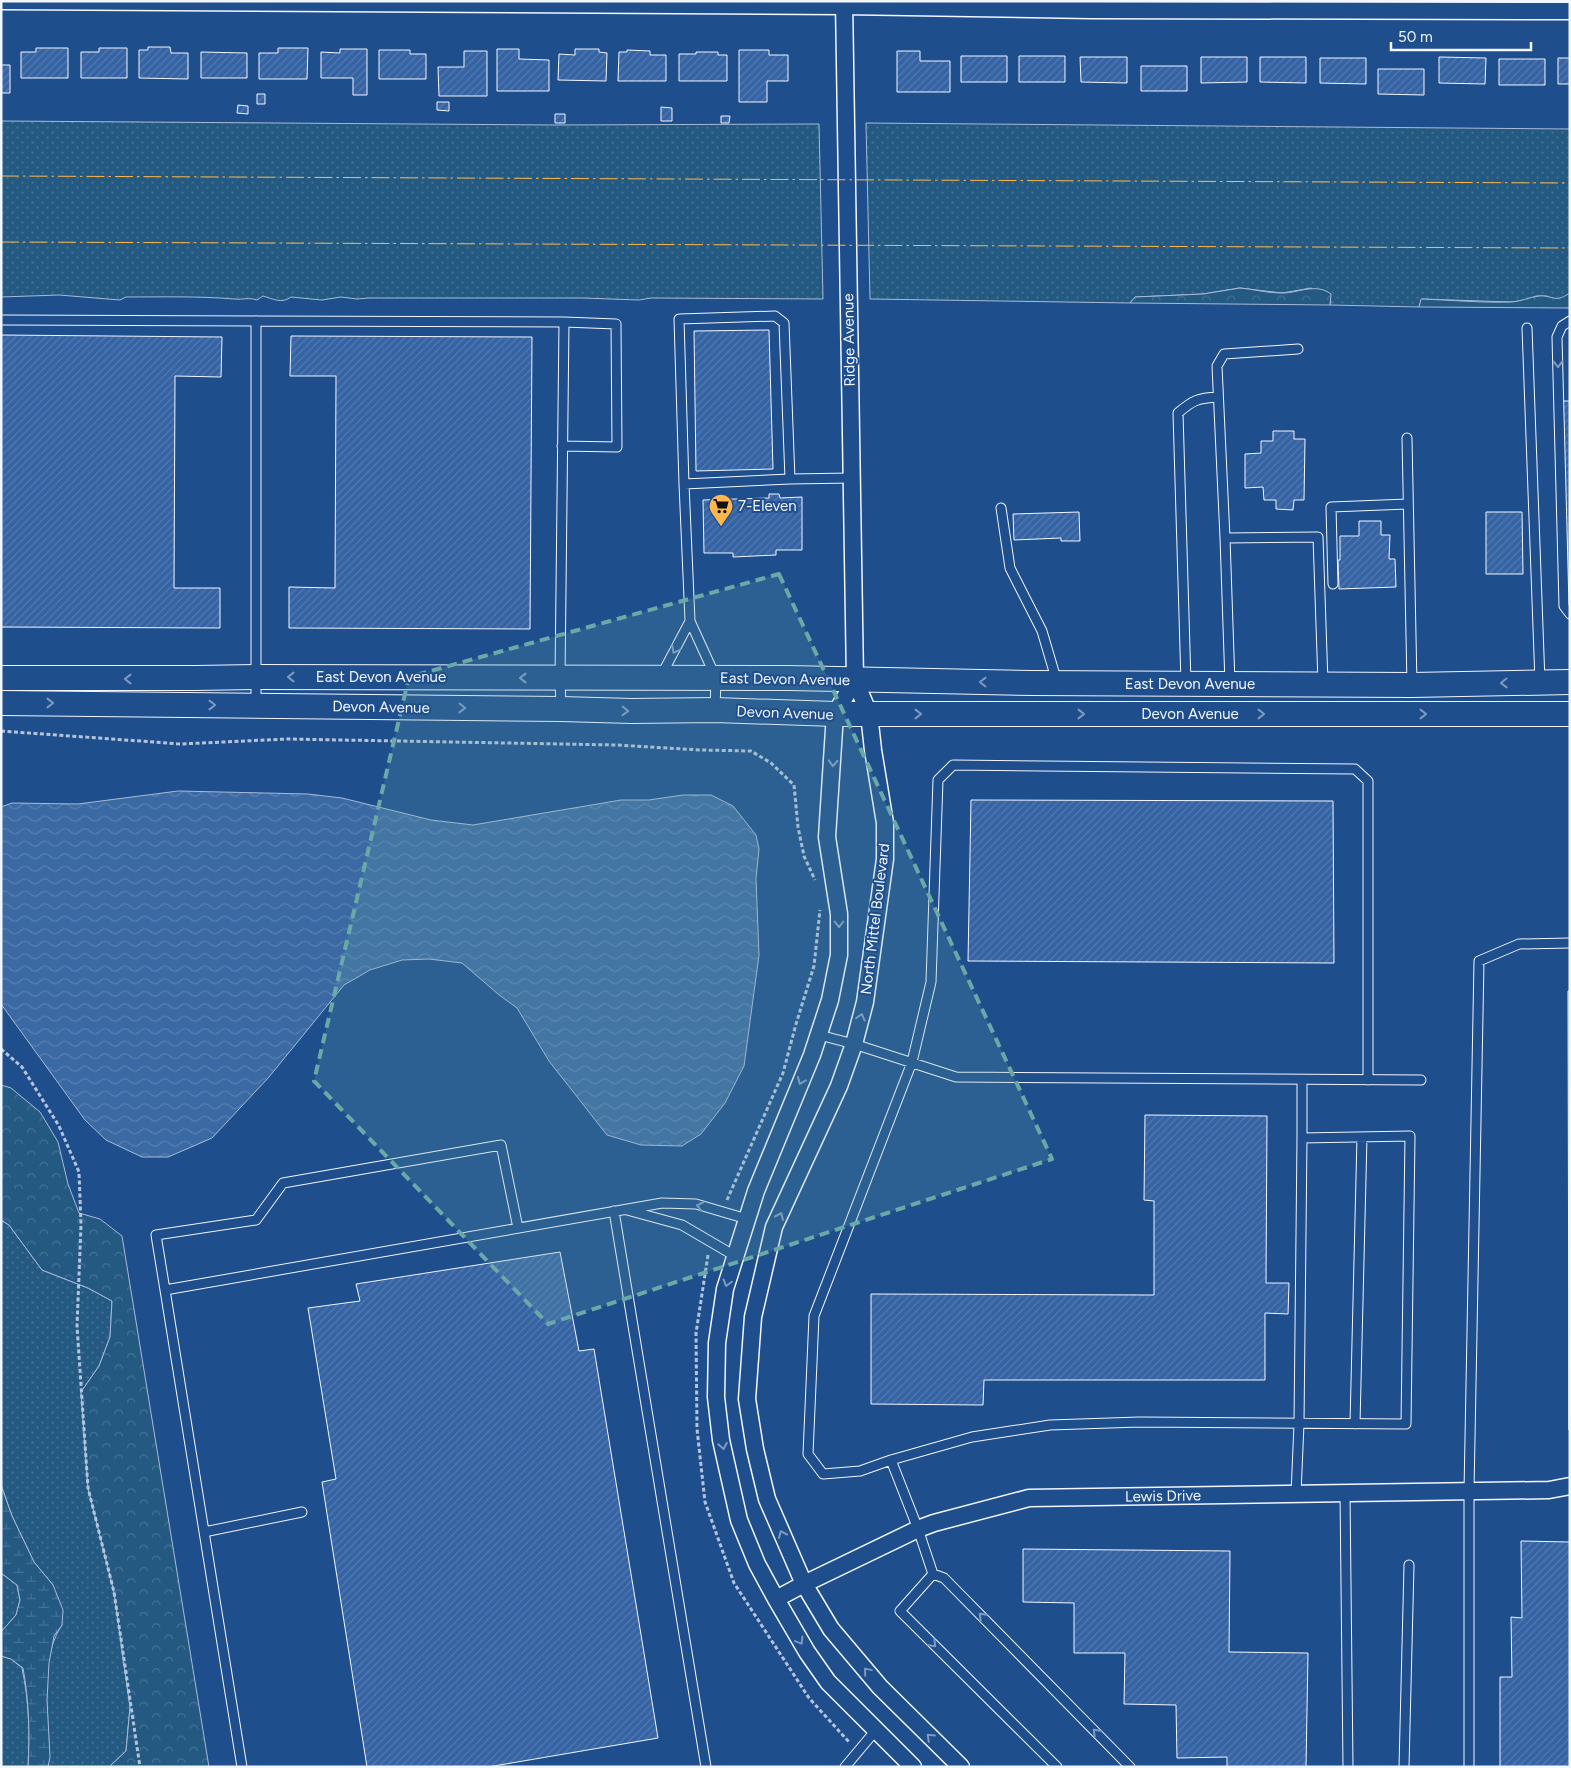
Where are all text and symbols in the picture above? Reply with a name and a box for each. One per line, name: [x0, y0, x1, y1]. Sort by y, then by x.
scale bar: [1391, 20, 1531, 52]
text: 50 m: [1398, 28, 1433, 46]
street label: Ridge Avenue: [839, 293, 859, 387]
one-way arrow: [1552, 361, 1563, 369]
supermarket icon: 7-Eleven: [708, 493, 734, 527]
place label: 7-Eleven: [738, 497, 797, 515]
one-way arrow: [671, 645, 681, 654]
street label: East Devon Avenue: [316, 668, 446, 686]
street label: East Devon Avenue: [720, 669, 850, 689]
one-way arrow: [286, 672, 294, 682]
one-way arrow: [519, 673, 526, 683]
one-way arrow: [124, 674, 132, 684]
street label: East Devon Avenue: [1125, 675, 1255, 693]
one-way arrow: [979, 677, 986, 687]
one-way arrow: [1499, 678, 1507, 688]
street label: Devon Avenue: [332, 697, 430, 717]
one-way arrow: [46, 698, 54, 708]
one-way arrow: [209, 700, 217, 710]
one-way arrow: [459, 702, 467, 713]
street label: Devon Avenue: [736, 702, 834, 724]
street label: Devon Avenue: [1141, 705, 1239, 723]
one-way arrow: [622, 706, 629, 716]
one-way arrow: [914, 709, 922, 719]
one-way arrow: [1077, 709, 1085, 719]
one-way arrow: [1257, 709, 1265, 719]
one-way arrow: [1420, 709, 1427, 719]
one-way arrow: [827, 759, 838, 767]
street label: North Mittel Boulevard: [857, 842, 893, 996]
one-way arrow: [834, 921, 844, 929]
one-way arrow: [856, 1014, 866, 1022]
one-way arrow: [797, 1076, 808, 1085]
one-way arrow: [695, 1201, 704, 1211]
one-way arrow: [773, 1212, 784, 1221]
one-way arrow: [722, 1278, 733, 1287]
one-way arrow: [717, 1441, 727, 1450]
street label: Lewis Drive: [1125, 1486, 1201, 1506]
one-way arrow: [778, 1530, 788, 1539]
one-way arrow: [979, 1613, 988, 1622]
one-way arrow: [794, 1636, 804, 1645]
one-way arrow: [927, 1638, 936, 1647]
one-way arrow: [864, 1668, 872, 1677]
one-way arrow: [1093, 1729, 1102, 1738]
one-way arrow: [927, 1734, 936, 1743]

